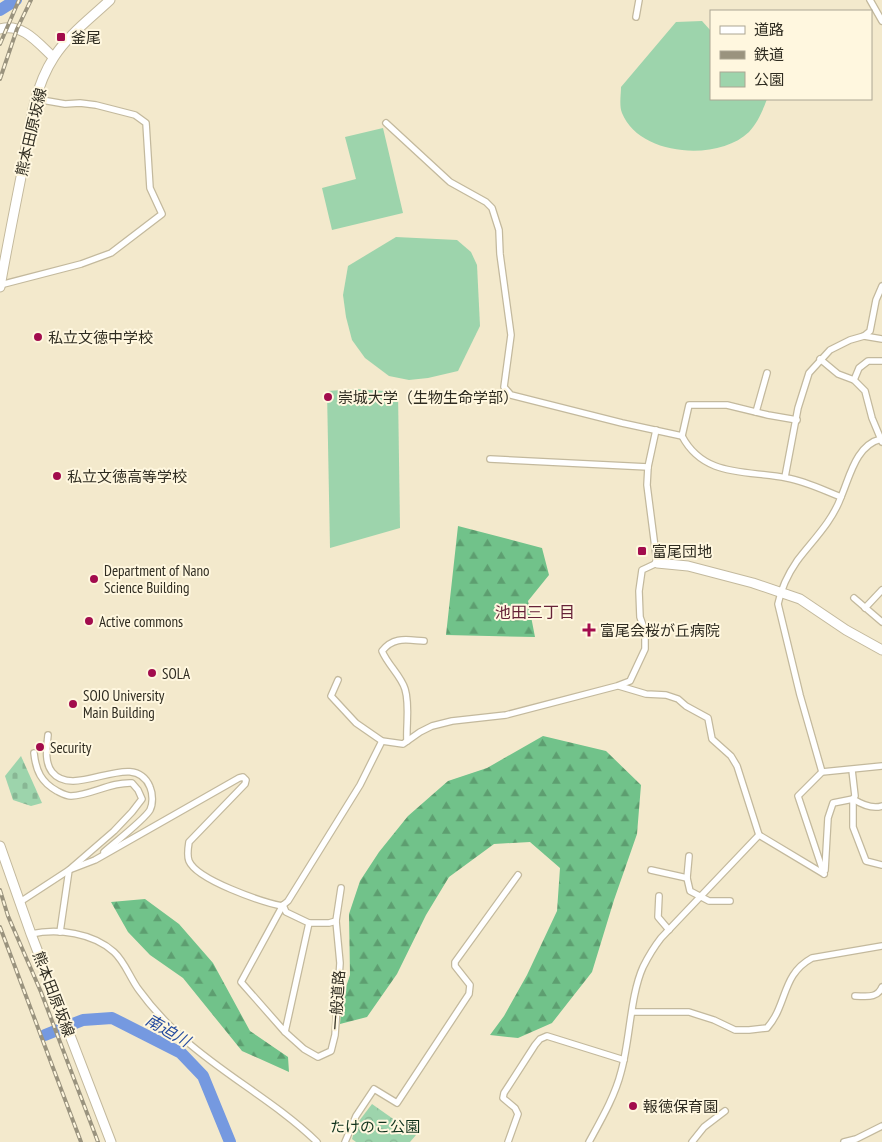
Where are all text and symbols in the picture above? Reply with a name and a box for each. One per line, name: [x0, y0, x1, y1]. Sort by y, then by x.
legend: [710, 10, 872, 100]
text: 道路: [754, 20, 784, 39]
place label: 釜尾: [71, 28, 101, 47]
marker: 釜尾: [55, 31, 67, 43]
text: 鉄道: [754, 45, 784, 64]
text: 公園: [754, 70, 784, 89]
street label: 熊本田原坂線: [12, 86, 50, 178]
place label: 私立文徳中学校: [48, 328, 153, 347]
marker: 私立文徳中学校: [32, 331, 44, 343]
place label: 崇城大学（生物生命学部）: [338, 388, 518, 407]
marker: 崇城大学（生物生命学部）: [322, 391, 334, 403]
place label: 私立文徳高等学校: [67, 467, 187, 486]
marker: 私立文徳高等学校: [51, 470, 63, 482]
place label: 富尾団地: [652, 542, 712, 561]
marker: 富尾団地: [636, 545, 648, 557]
place label: Department of Nano Science Building: [104, 561, 210, 597]
marker: Department of Nano Science Building: [88, 573, 100, 585]
district label: 池田三丁目: [495, 602, 575, 622]
place label: Active commons: [99, 612, 183, 631]
marker: Active commons: [83, 615, 95, 627]
place label: 富尾会桜が丘病院: [600, 621, 720, 640]
marker: 富尾会桜が丘病院: [582, 623, 596, 637]
place label: SOLA: [162, 664, 191, 683]
marker: SOLA: [146, 667, 158, 679]
place label: SOJO University Main Building: [83, 686, 165, 722]
marker: SOJO University Main Building: [67, 698, 79, 710]
place label: Security: [50, 738, 92, 757]
marker: Security: [34, 741, 46, 753]
street label: 熊本田原坂線: [29, 949, 79, 1039]
street label: 一般道路: [325, 969, 349, 1031]
water label: 南迫川: [142, 1009, 196, 1052]
place label: 報徳保育園: [643, 1097, 718, 1116]
marker: 報徳保育園: [627, 1100, 639, 1112]
park label: たけのこ公園: [330, 1117, 420, 1136]

